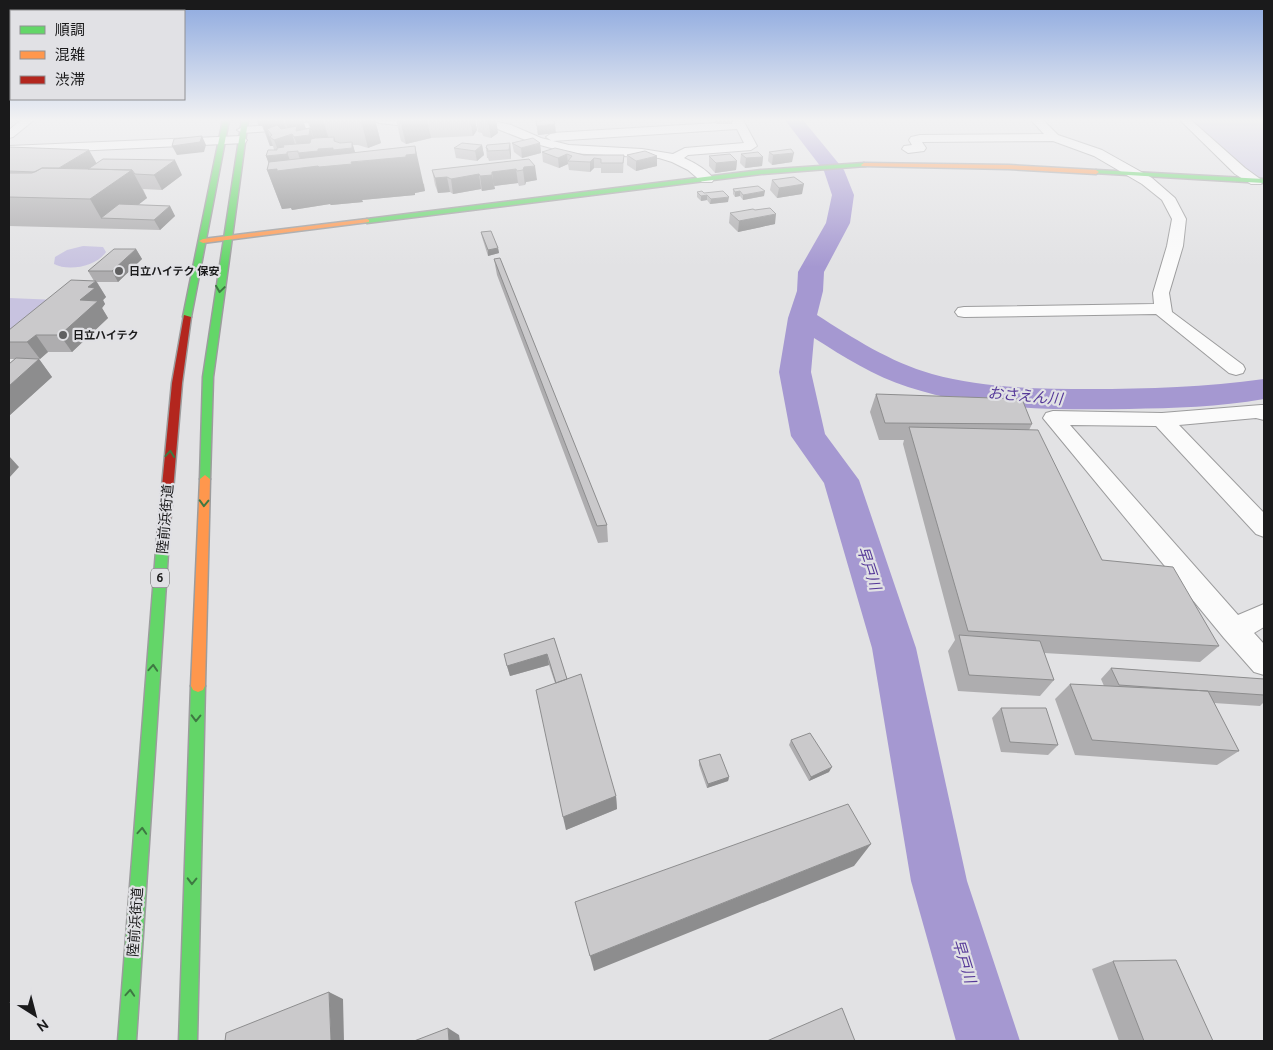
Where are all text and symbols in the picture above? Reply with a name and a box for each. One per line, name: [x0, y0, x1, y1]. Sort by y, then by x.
legend: [10, 10, 185, 100]
text: 順調: [55, 21, 85, 38]
text: 混雑: [55, 46, 85, 63]
text: 渋滞: [55, 71, 85, 88]
marker: 日立ハイテク 保安: [113, 265, 125, 277]
place label: 日立ハイテク 保安: [129, 265, 219, 277]
one-way arrow: [215, 285, 226, 293]
marker: 日立ハイテク: [57, 329, 69, 341]
place label: 日立ハイテク: [73, 329, 139, 341]
water label: おさえん川: [987, 384, 1065, 407]
one-way arrow: [165, 450, 176, 458]
street label: 陸前浜街道: [154, 483, 176, 555]
one-way arrow: [199, 500, 209, 507]
water label: 早戸川: [854, 544, 885, 594]
road number: 6: [151, 568, 169, 588]
one-way arrow: [148, 664, 159, 672]
one-way arrow: [191, 714, 202, 722]
one-way arrow: [136, 826, 147, 834]
one-way arrow: [187, 877, 198, 885]
street label: 陸前浜街道: [125, 887, 145, 957]
water label: 早戸川: [950, 937, 980, 987]
one-way arrow: [124, 988, 135, 996]
north arrow: [10, 990, 60, 1040]
text: N: [34, 1016, 52, 1035]

